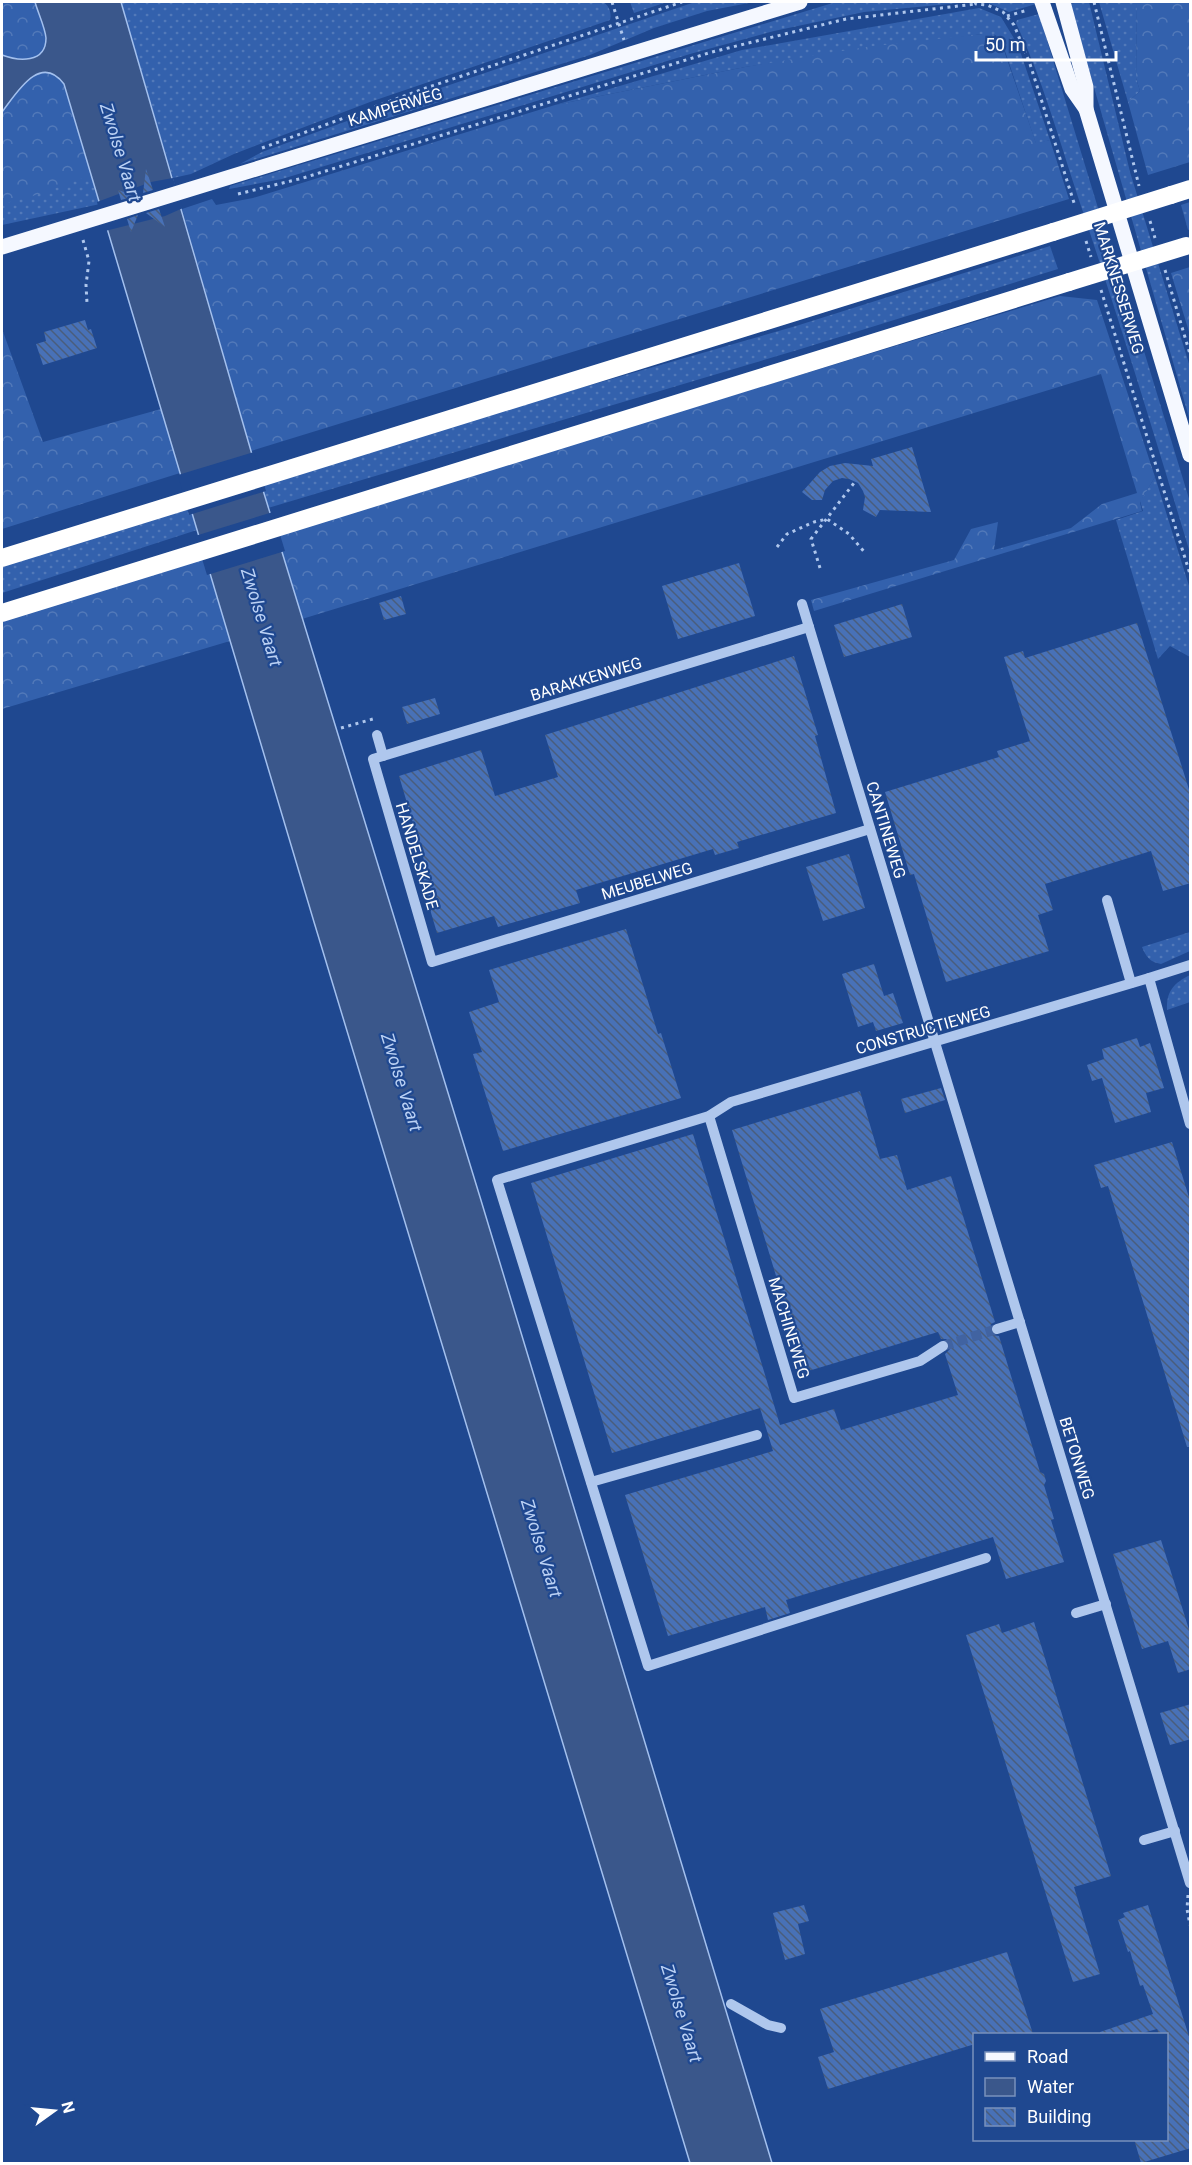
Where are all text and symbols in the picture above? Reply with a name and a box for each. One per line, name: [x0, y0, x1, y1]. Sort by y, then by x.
scale bar: [976, 24, 1116, 62]
text: 50 m: [985, 34, 1025, 55]
street label: KAMPERWEG: [346, 84, 444, 130]
water label: Zwolse Vaart: [96, 99, 146, 204]
street label: MARKNESSERWEG: [1090, 220, 1148, 356]
water label: Zwolse Vaart: [237, 564, 287, 669]
street label: BARAKKENWEG: [528, 653, 644, 705]
street label: CANTINEWEG: [862, 779, 910, 881]
street label: HANDELSKADE: [392, 800, 442, 912]
street label: MEUBELWEG: [599, 858, 695, 904]
street label: CONSTRUCTIEWEG: [853, 1002, 993, 1058]
water label: Zwolse Vaart: [377, 1029, 427, 1134]
street label: MACHINEWEG: [765, 1275, 813, 1381]
street label: BETONWEG: [1055, 1415, 1099, 1501]
water label: Zwolse Vaart: [517, 1495, 567, 1600]
water label: Zwolse Vaart: [657, 1960, 707, 2065]
legend: [973, 2033, 1168, 2141]
text: Road: [1027, 2046, 1068, 2067]
text: Water: [1027, 2076, 1074, 2097]
north arrow: [24, 2081, 84, 2141]
text: N: [57, 2099, 79, 2115]
text: Building: [1027, 2106, 1091, 2127]

